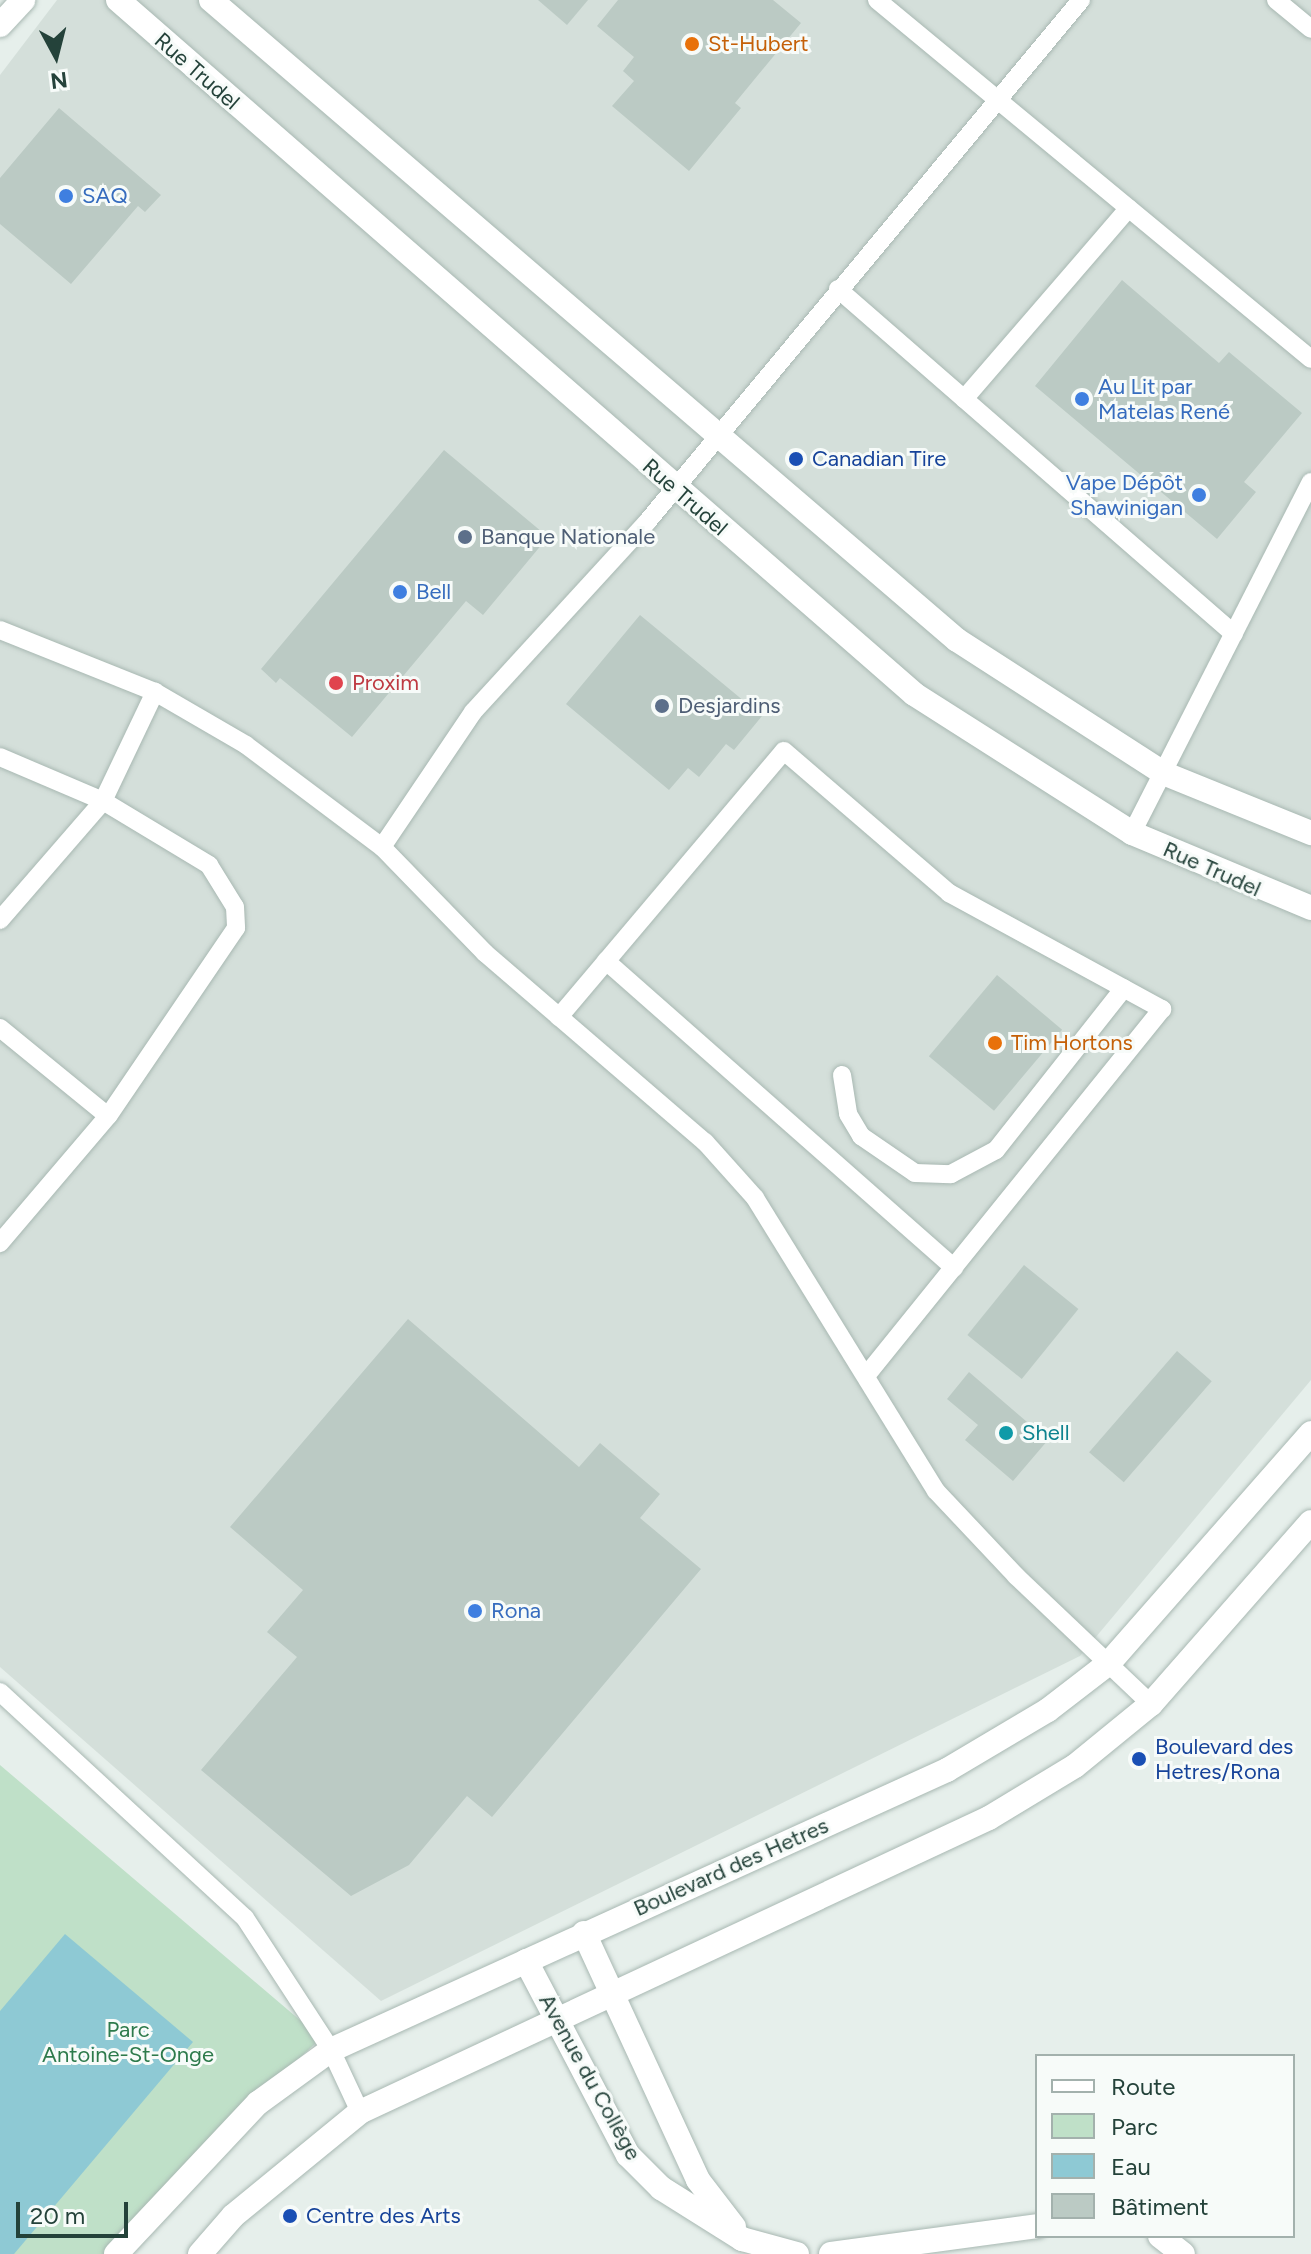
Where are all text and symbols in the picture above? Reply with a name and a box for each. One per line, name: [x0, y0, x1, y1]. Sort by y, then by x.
north arrow: [16, 16, 96, 96]
street label: Rue Trudel: [149, 27, 245, 115]
place label: St-Hubert: [708, 31, 808, 57]
marker: St-Hubert: [683, 35, 701, 53]
text: N: [49, 66, 69, 95]
place label: SAQ: [82, 183, 128, 209]
marker: SAQ: [57, 187, 75, 205]
place label: Au Lit par Matelas René: [1098, 373, 1230, 424]
marker: Au Lit par Matelas René: [1073, 390, 1091, 408]
place label: Canadian Tire: [812, 446, 946, 472]
marker: Canadian Tire: [787, 450, 805, 468]
street label: Rue Trudel: [637, 453, 733, 541]
place label: Vape Dépôt Shawinigan: [1066, 469, 1183, 520]
marker: Vape Dépôt Shawinigan: [1190, 486, 1208, 504]
place label: Banque Nationale: [481, 524, 655, 550]
marker: Banque Nationale: [456, 528, 474, 546]
place label: Bell: [416, 579, 451, 605]
marker: Bell: [391, 583, 409, 601]
place label: Proxim: [352, 670, 419, 696]
marker: Proxim: [327, 674, 345, 692]
place label: Desjardins: [678, 693, 780, 719]
marker: Desjardins: [653, 697, 671, 715]
street label: Rue Trudel: [1159, 836, 1265, 902]
place label: Tim Hortons: [1011, 1030, 1133, 1056]
marker: Tim Hortons: [986, 1034, 1004, 1052]
place label: Shell: [1022, 1420, 1069, 1446]
marker: Shell: [997, 1424, 1015, 1442]
place label: Rona: [491, 1598, 541, 1624]
marker: Rona: [466, 1602, 484, 1620]
place label: Boulevard des Hetres/Rona: [1155, 1733, 1293, 1784]
marker: Boulevard des Hetres/Rona: [1130, 1750, 1148, 1768]
street label: Boulevard des Hetres: [630, 1812, 832, 1922]
street label: Avenue du Collège: [533, 1989, 647, 2165]
park label: Parc Antoine-St-Onge: [42, 2016, 214, 2068]
legend: [1035, 2054, 1295, 2238]
text: Route: [1111, 2072, 1175, 2101]
text: Parc: [1111, 2112, 1158, 2141]
text: Eau: [1111, 2152, 1151, 2181]
scale bar: [20, 2186, 132, 2236]
text: Bâtiment: [1111, 2192, 1209, 2221]
text: 20 m: [30, 2201, 85, 2230]
place label: Centre des Arts: [306, 2203, 461, 2229]
marker: Centre des Arts: [281, 2207, 299, 2225]

